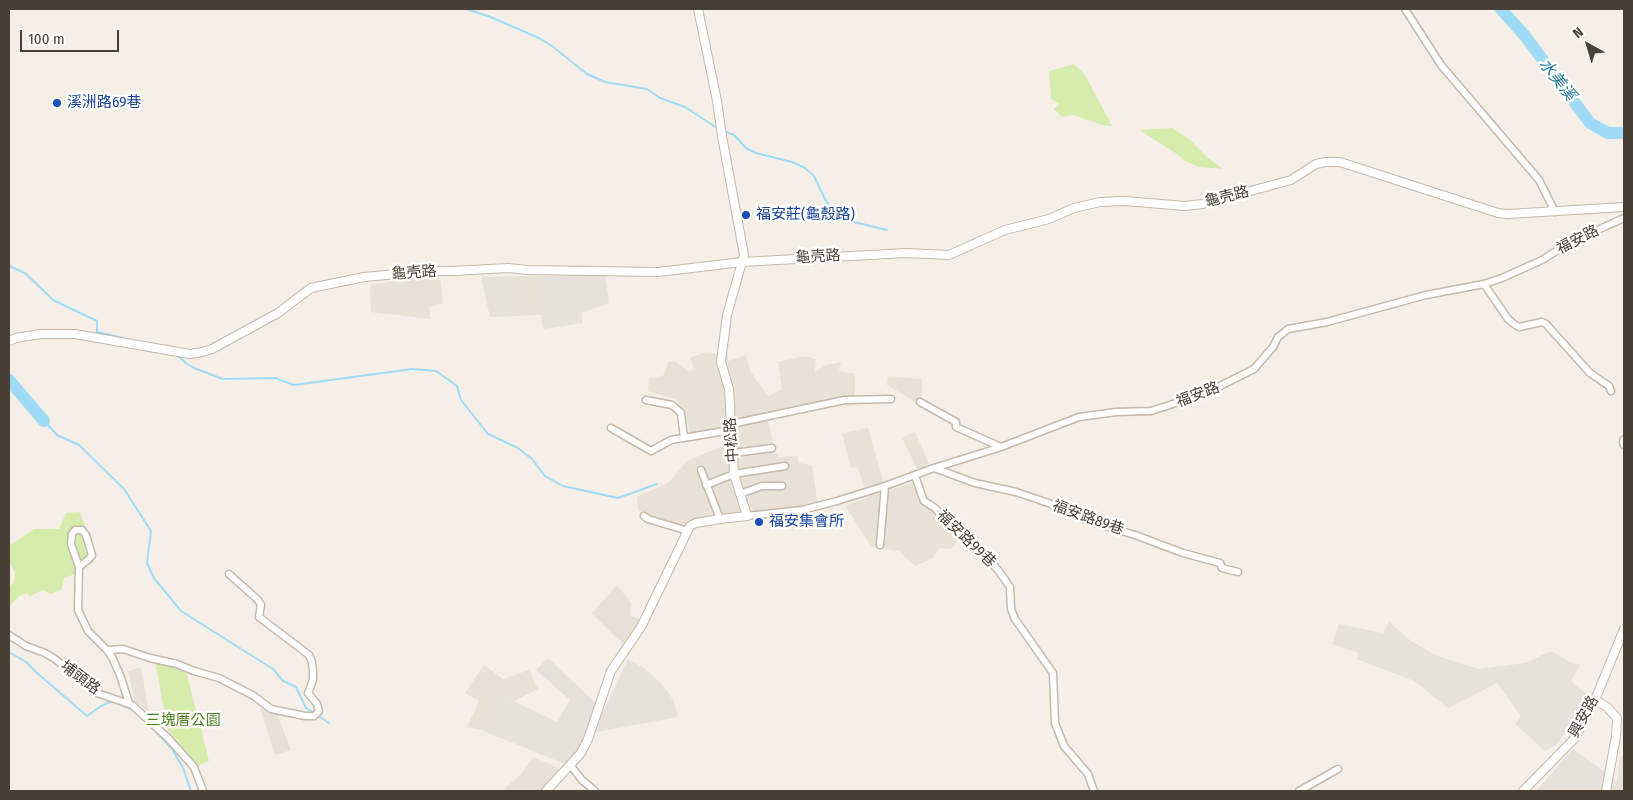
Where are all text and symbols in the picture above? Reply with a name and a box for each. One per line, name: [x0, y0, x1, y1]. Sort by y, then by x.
scale bar: [22, 20, 121, 52]
north arrow: [1563, 20, 1613, 70]
text: N: [1570, 24, 1587, 42]
text: 100 m: [28, 30, 65, 48]
water label: 水美溪: [1535, 55, 1579, 105]
place label: 溪洲路69巷: [67, 94, 142, 112]
marker: 溪洲路69巷: [51, 97, 63, 109]
street label: 龜壳路: [1203, 183, 1251, 211]
place label: 福安莊(龜殼路): [756, 206, 855, 224]
marker: 福安莊(龜殼路): [740, 209, 752, 221]
street label: 福安路: [1554, 222, 1602, 258]
street label: 龜壳路: [795, 247, 841, 267]
street label: 龜壳路: [391, 262, 437, 284]
street label: 福安路: [1174, 379, 1222, 411]
street label: 中松路: [721, 417, 743, 463]
street label: 福安路89巷: [1050, 497, 1126, 539]
street label: 福安路99巷: [933, 507, 999, 571]
place label: 福安集會所: [769, 513, 844, 531]
marker: 福安集會所: [753, 516, 765, 528]
street label: 埔頭路: [57, 657, 103, 699]
street label: 興安路: [1565, 693, 1603, 741]
park label: 三塊厝公園: [146, 712, 220, 730]

